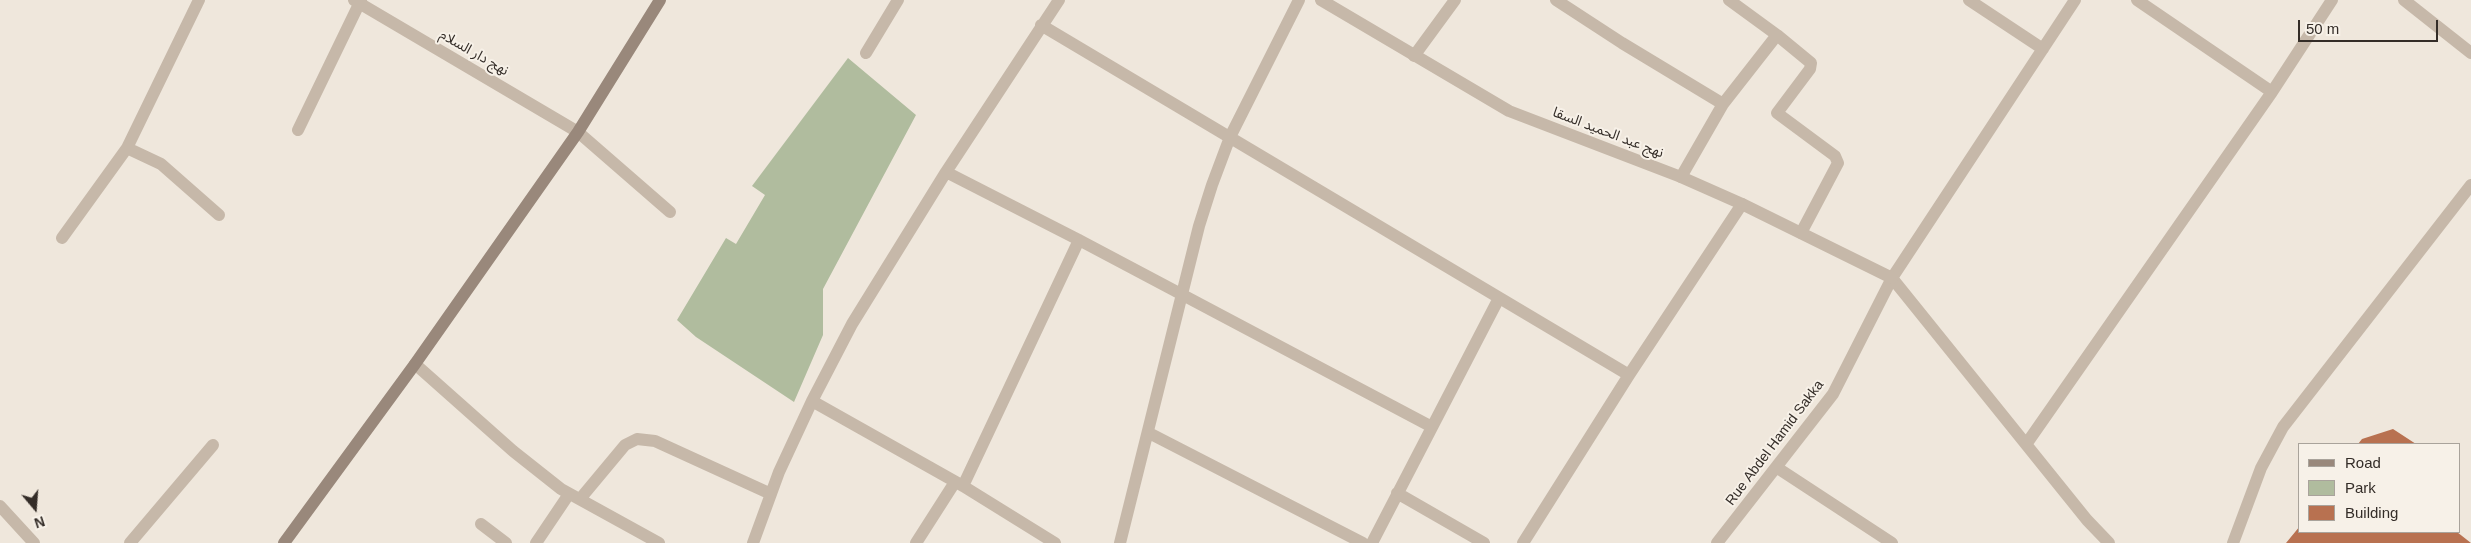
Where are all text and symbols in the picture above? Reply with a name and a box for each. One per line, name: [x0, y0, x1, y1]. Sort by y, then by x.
scale bar: [2301, 10, 2441, 42]
text: 50 m: [2306, 20, 2339, 37]
street label: نهج دار السلام: [436, 26, 512, 80]
street label: نهج عبد الحميد السقا: [1550, 104, 1666, 162]
street label: Rue Abdel Hamid Sakka: [1722, 377, 1828, 509]
legend: [2298, 443, 2461, 533]
text: Road: [2345, 454, 2381, 471]
text: Park: [2345, 479, 2376, 496]
north arrow: [10, 483, 60, 533]
text: Building: [2345, 504, 2398, 521]
text: N: [32, 513, 47, 531]

